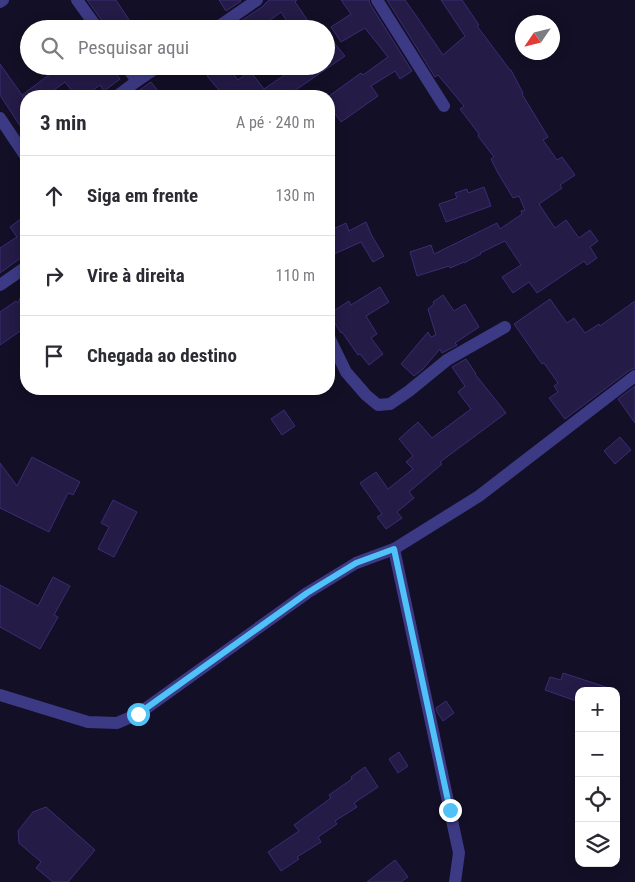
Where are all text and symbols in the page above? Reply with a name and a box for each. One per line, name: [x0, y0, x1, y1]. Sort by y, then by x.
north arrow: [515, 15, 560, 60]
search box: [20, 20, 335, 75]
icon: search: [38, 34, 66, 62]
text: Pesquisar aqui: [78, 36, 189, 59]
text: 3 min: [40, 111, 87, 135]
text: A pé · 240 m: [236, 113, 315, 132]
icon: ahead: [40, 182, 68, 210]
text: Siga em frente: [87, 184, 198, 207]
text: 130 m: [276, 186, 315, 205]
icon: right: [40, 262, 68, 290]
text: Vire à direita: [87, 264, 185, 287]
text: 110 m: [276, 266, 315, 285]
icon: arrive: [40, 342, 68, 370]
text: Chegada ao destino: [87, 344, 237, 367]
map controls: [575, 687, 620, 867]
button: +: [575, 687, 620, 732]
route start: [127, 703, 150, 726]
button: −: [575, 732, 620, 777]
button: locate: [575, 777, 620, 822]
route end: [439, 799, 462, 822]
button: layers: [575, 822, 620, 867]

